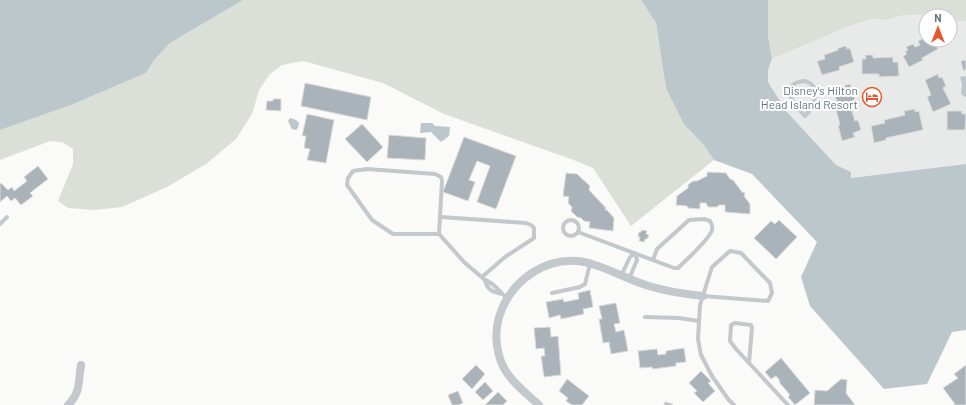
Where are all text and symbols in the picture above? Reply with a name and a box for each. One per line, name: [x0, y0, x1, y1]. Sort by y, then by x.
north arrow: [918, 8, 958, 48]
text: N: [934, 11, 942, 24]
place label: Disney's Hilton Head Island Resort: [761, 83, 858, 111]
hotel icon: Disney's Hilton Head Island Resort: [861, 86, 883, 108]

